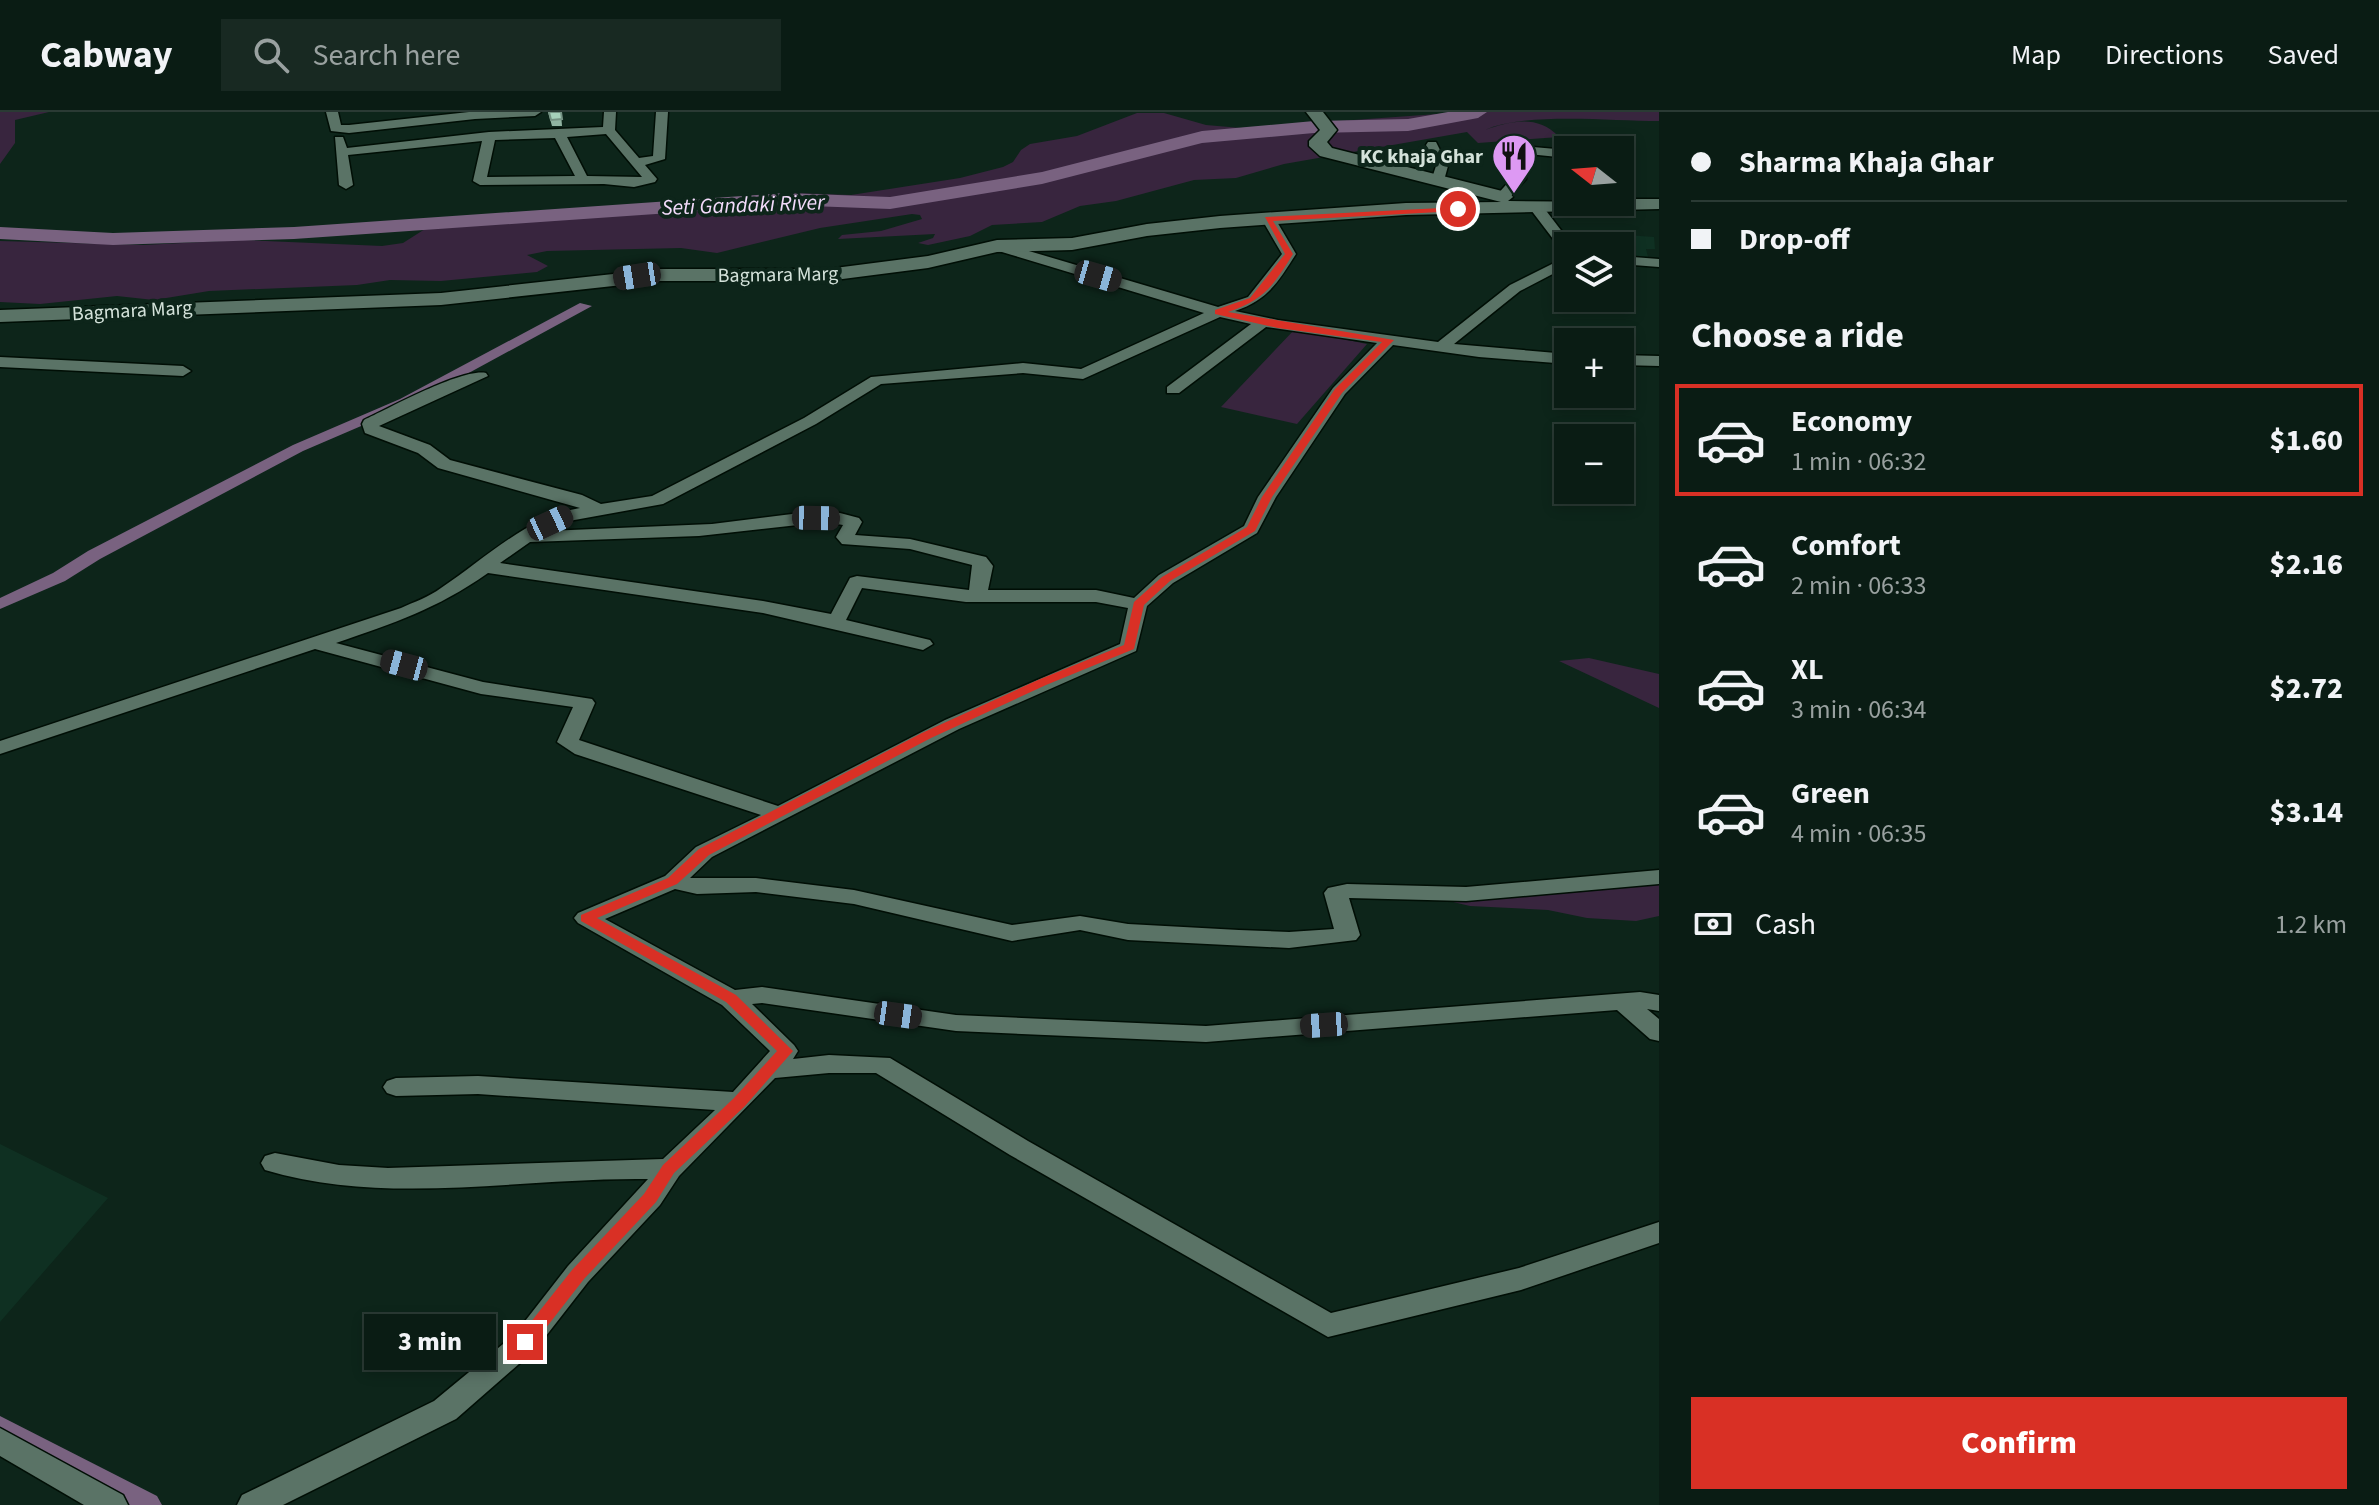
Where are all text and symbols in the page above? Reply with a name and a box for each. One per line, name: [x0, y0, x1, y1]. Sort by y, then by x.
search box: [221, 19, 781, 91]
text: Cabway: [40, 28, 173, 82]
icon: search: [249, 33, 293, 77]
text: Search here: [313, 34, 460, 77]
text: Map: [2011, 35, 2061, 75]
text: Directions: [2105, 35, 2224, 75]
text: Saved: [2268, 35, 2339, 75]
restaurant icon: KC khaja Ghar: [1490, 132, 1538, 195]
north arrow: [1554, 136, 1634, 216]
map controls: [1554, 136, 1634, 504]
text: Sharma Khaja Ghar: [1739, 141, 1994, 184]
place label: KC khaja Ghar: [1360, 143, 1483, 171]
water label: Seti Gandaki River: [661, 186, 827, 224]
route start: [1440, 191, 1476, 227]
text: Drop-off: [1739, 218, 1850, 261]
button: layers: [1554, 232, 1634, 312]
car: [1072, 258, 1124, 294]
car: [611, 260, 663, 292]
street label: Bagmara Marg: [717, 260, 839, 290]
street label: Bagmara Marg: [71, 294, 193, 328]
text: Choose a ride: [1691, 310, 1904, 361]
button: +: [1554, 328, 1634, 408]
text: Economy: [1791, 400, 1912, 443]
icon: car: [1695, 404, 1767, 476]
text: $1.60: [2270, 419, 2343, 462]
button: −: [1554, 424, 1634, 504]
text: 1 min · 06:32: [1791, 443, 1926, 480]
car: [523, 502, 577, 544]
car: [792, 506, 840, 530]
text: Comfort: [1791, 524, 1901, 567]
icon: car: [1695, 528, 1767, 600]
text: $2.16: [2270, 543, 2343, 586]
text: 2 min · 06:33: [1791, 567, 1926, 604]
car: [378, 647, 430, 683]
text: XL: [1791, 648, 1824, 691]
icon: car: [1695, 652, 1767, 724]
text: $2.72: [2270, 667, 2343, 710]
text: 3 min · 06:34: [1791, 691, 1926, 728]
text: Green: [1791, 772, 1870, 815]
icon: car: [1695, 776, 1767, 848]
text: $3.14: [2270, 791, 2343, 834]
text: 4 min · 06:35: [1791, 815, 1926, 852]
icon: cash: [1691, 902, 1735, 946]
text: Cash: [1755, 903, 1816, 946]
text: 1.2 km: [2275, 906, 2347, 943]
car: [873, 1000, 923, 1030]
car: [1299, 1011, 1349, 1039]
callout: 3 min: [365, 1314, 497, 1370]
text: 3 min: [398, 1323, 462, 1360]
route end: [507, 1324, 543, 1360]
button: Confirm: [1691, 1397, 2347, 1489]

